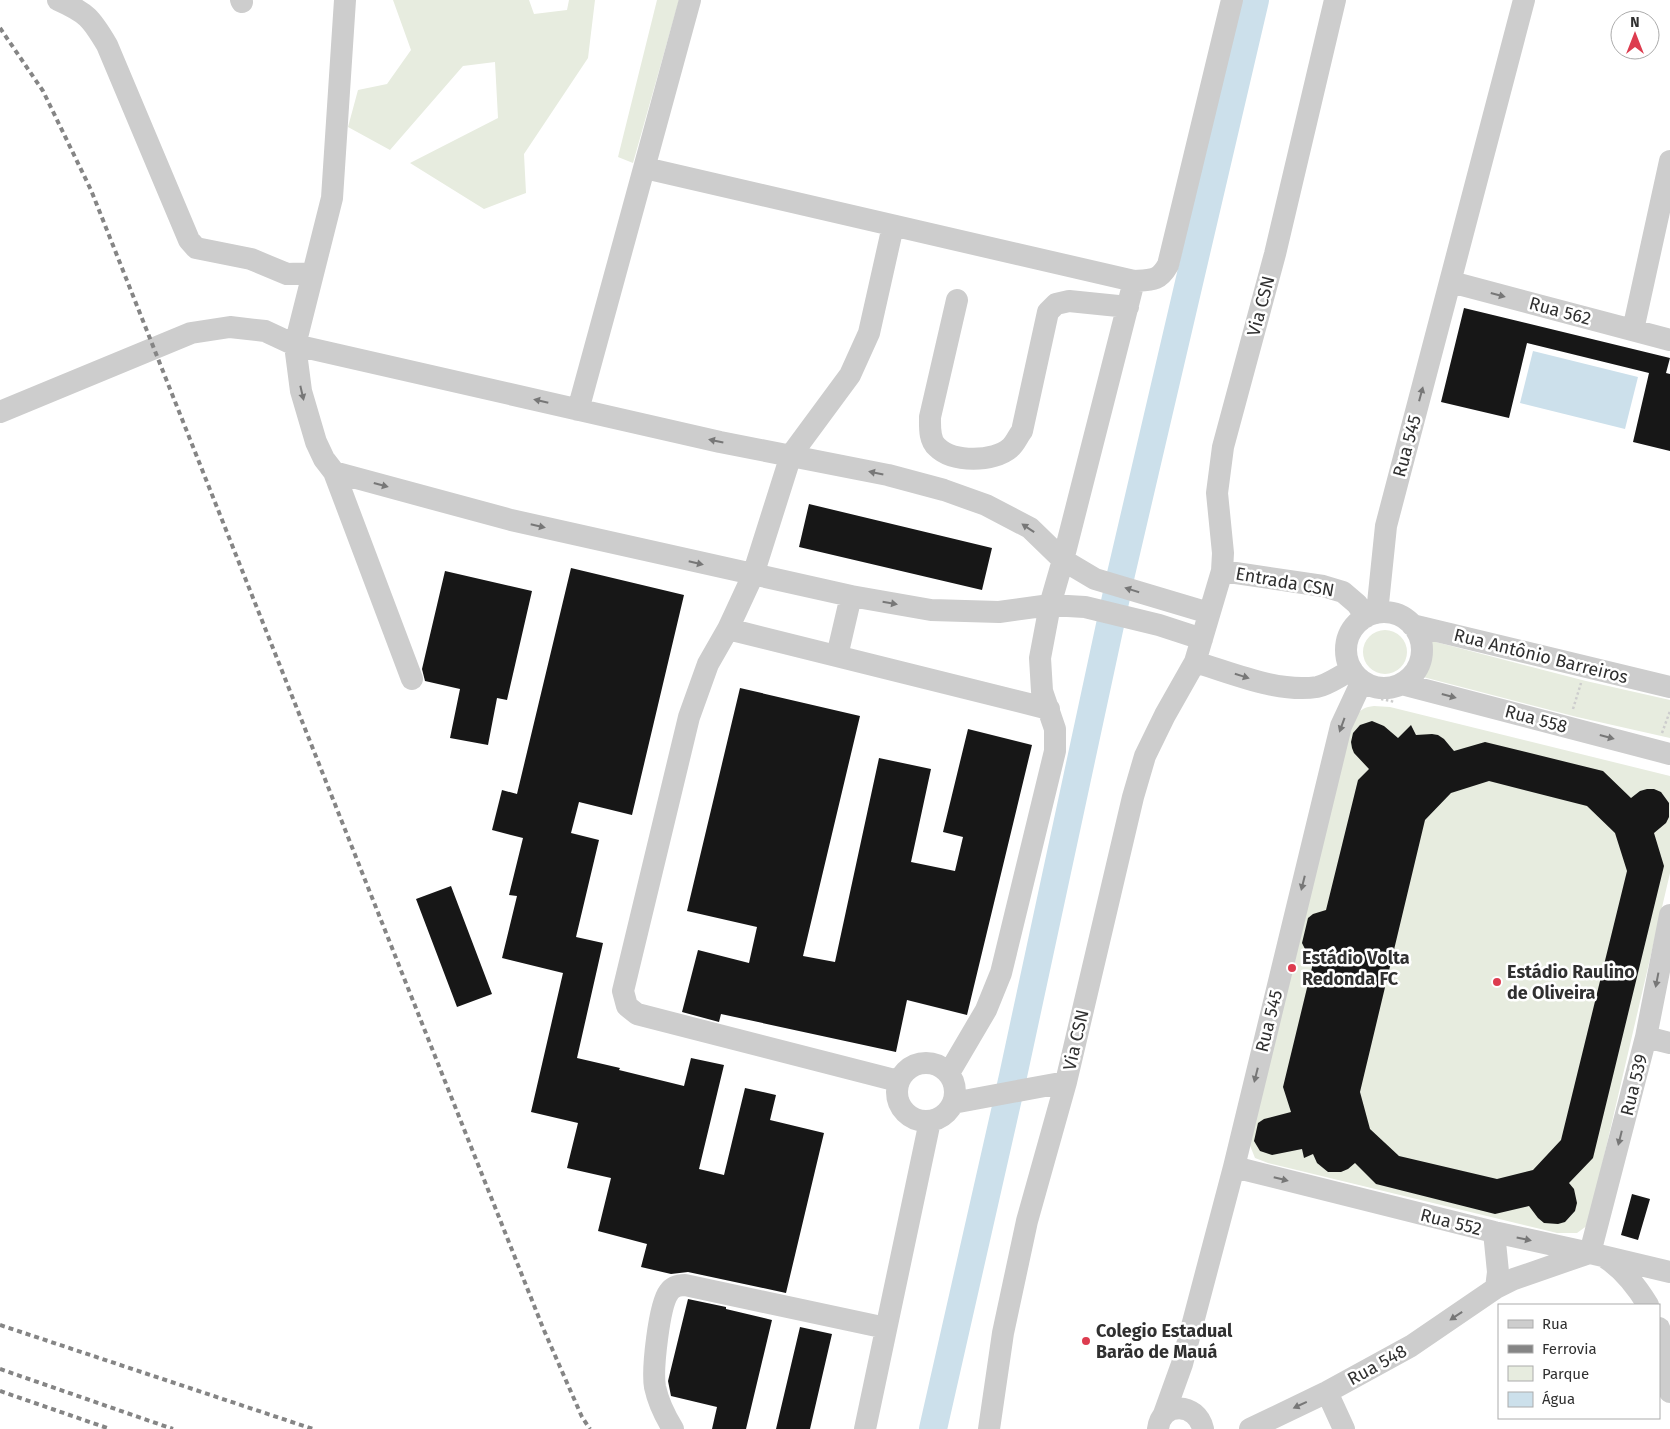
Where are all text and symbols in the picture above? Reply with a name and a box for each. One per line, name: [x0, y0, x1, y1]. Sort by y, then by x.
north arrow: [1610, 10, 1660, 60]
text: N: [1630, 14, 1640, 31]
street label: Via CSN: [1242, 273, 1280, 339]
one-way arrow: [1491, 291, 1506, 299]
street label: Rua 562: [1527, 292, 1593, 330]
one-way arrow: [298, 386, 306, 401]
one-way arrow: [1417, 387, 1425, 402]
one-way arrow: [533, 397, 548, 405]
street label: Rua 545: [1388, 413, 1426, 479]
one-way arrow: [709, 437, 724, 445]
one-way arrow: [868, 469, 883, 477]
one-way arrow: [373, 481, 388, 489]
one-way arrow: [531, 522, 546, 530]
one-way arrow: [1021, 523, 1034, 533]
one-way arrow: [689, 559, 704, 567]
street label: Entrada CSN: [1234, 562, 1336, 602]
one-way arrow: [1125, 586, 1140, 594]
one-way arrow: [882, 599, 898, 607]
street label: Rua Antônio Barreiros: [1452, 624, 1630, 688]
one-way arrow: [1235, 672, 1250, 680]
one-way arrow: [1442, 692, 1457, 700]
street label: Rua 558: [1502, 700, 1570, 738]
one-way arrow: [1338, 718, 1346, 733]
one-way arrow: [1599, 733, 1614, 741]
one-way arrow: [1299, 875, 1307, 890]
place label: Estádio Volta Redonda FC: [1302, 947, 1410, 990]
place label: Estádio Raulino de Oliveira: [1507, 961, 1635, 1004]
marker: Estádio Volta Redonda FC: [1286, 962, 1298, 974]
one-way arrow: [1653, 972, 1661, 988]
marker: Estádio Raulino de Oliveira: [1491, 976, 1503, 988]
street label: Rua 545: [1251, 988, 1287, 1054]
street label: Via CSN: [1058, 1007, 1094, 1073]
street label: Rua 539: [1616, 1052, 1652, 1118]
one-way arrow: [1252, 1067, 1260, 1082]
one-way arrow: [1616, 1130, 1624, 1145]
one-way arrow: [1273, 1175, 1288, 1183]
street label: Rua 552: [1418, 1204, 1484, 1240]
one-way arrow: [1516, 1235, 1532, 1243]
legend: [1498, 1304, 1660, 1419]
one-way arrow: [1449, 1311, 1463, 1321]
text: Rua: [1542, 1315, 1568, 1333]
place label: Colegio Estadual Barão de Mauá: [1096, 1320, 1233, 1363]
marker: Colegio Estadual Barão de Mauá: [1080, 1335, 1092, 1347]
street label: Rua 548: [1343, 1340, 1411, 1390]
text: Ferrovia: [1542, 1340, 1597, 1358]
text: Parque: [1542, 1365, 1589, 1383]
text: Água: [1542, 1390, 1575, 1408]
one-way arrow: [1293, 1401, 1307, 1409]

